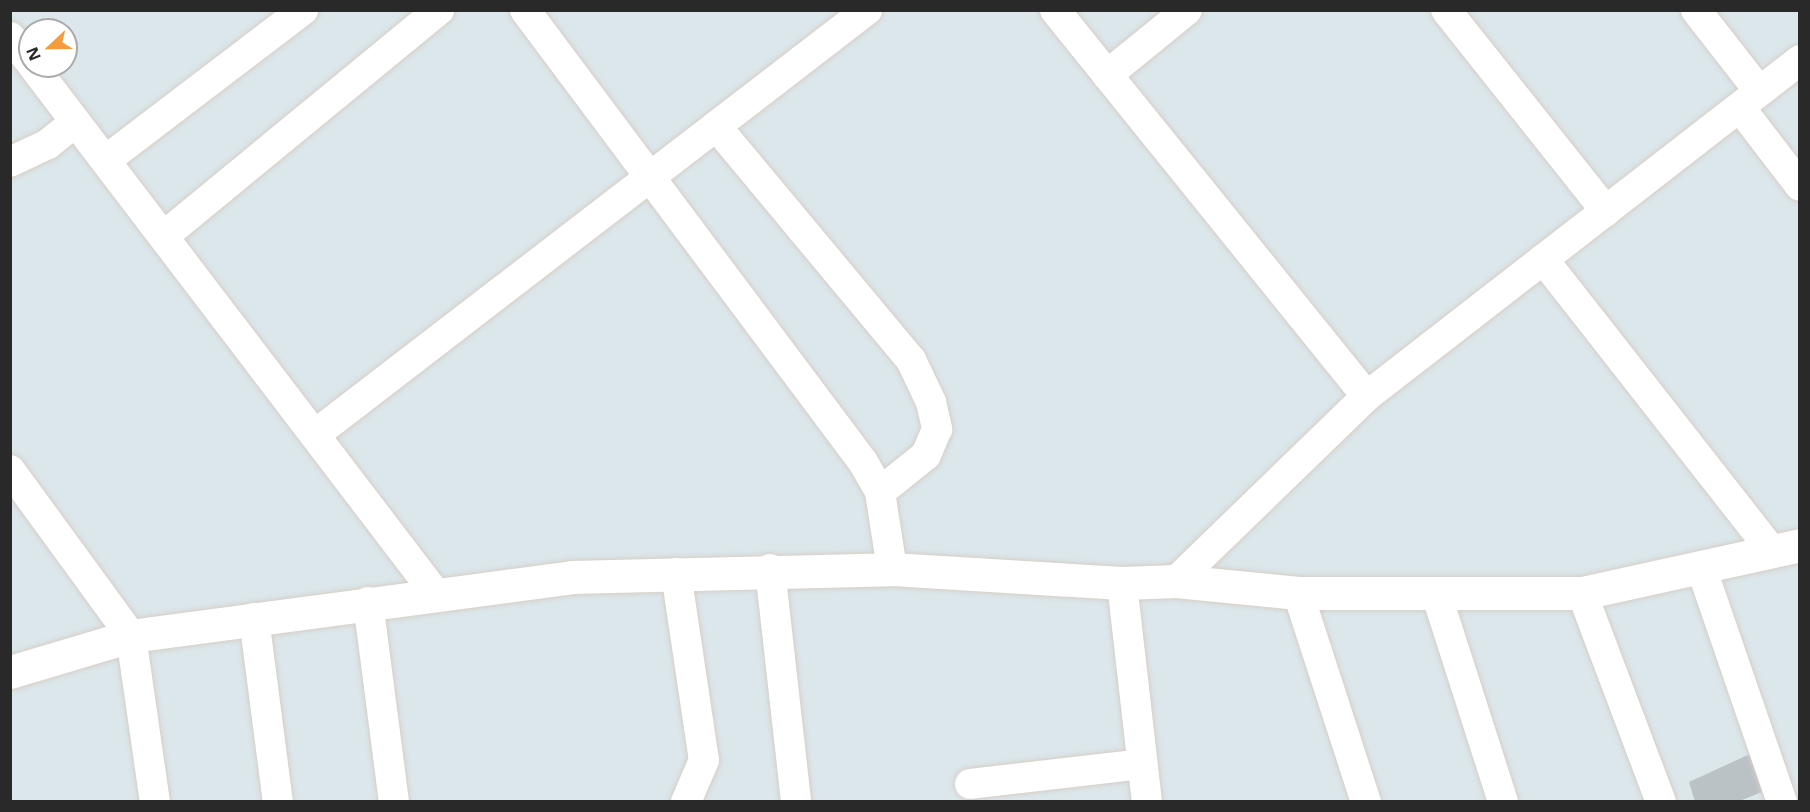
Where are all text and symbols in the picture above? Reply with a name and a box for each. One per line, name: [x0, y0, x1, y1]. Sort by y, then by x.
north arrow: [18, 18, 78, 78]
text: N: [21, 44, 46, 64]

